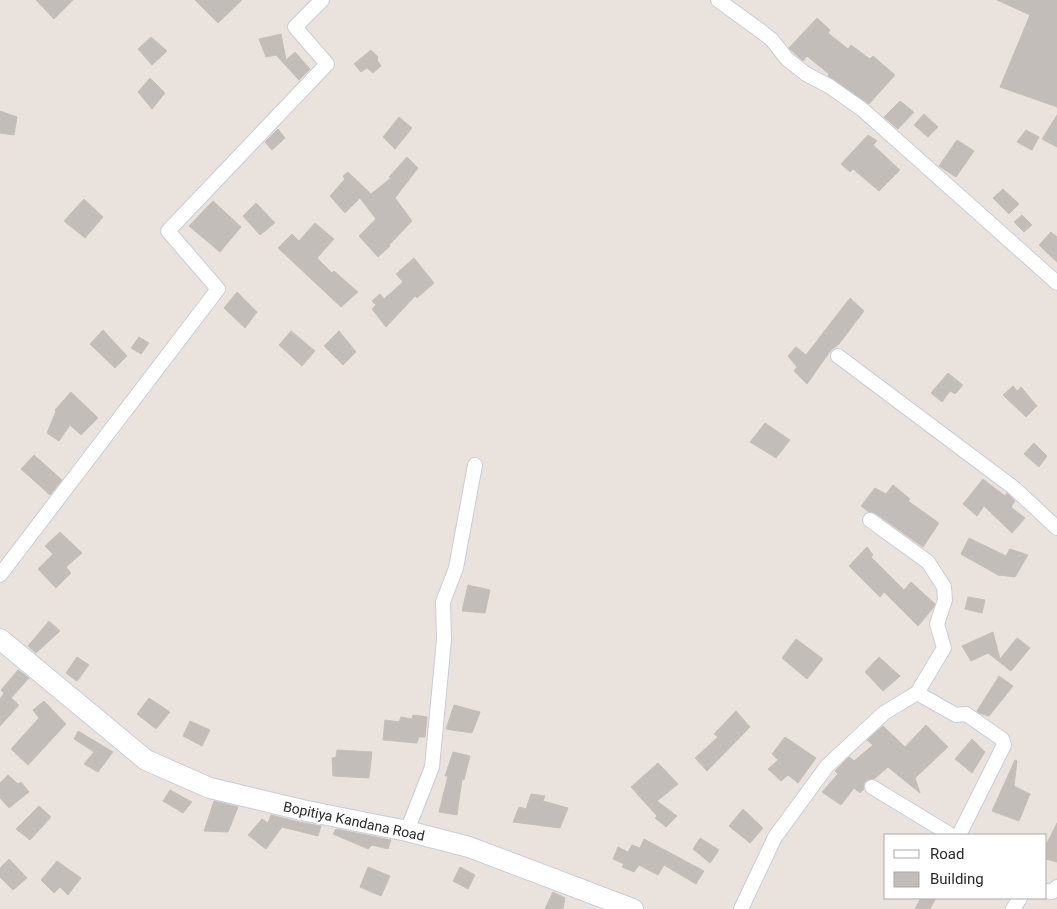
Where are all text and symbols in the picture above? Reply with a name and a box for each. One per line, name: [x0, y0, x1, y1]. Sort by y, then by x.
street label: Bopitiya Kandana Road: [282, 798, 426, 844]
legend: [884, 834, 1047, 899]
text: Road: [930, 845, 964, 863]
text: Building: [930, 870, 984, 888]

